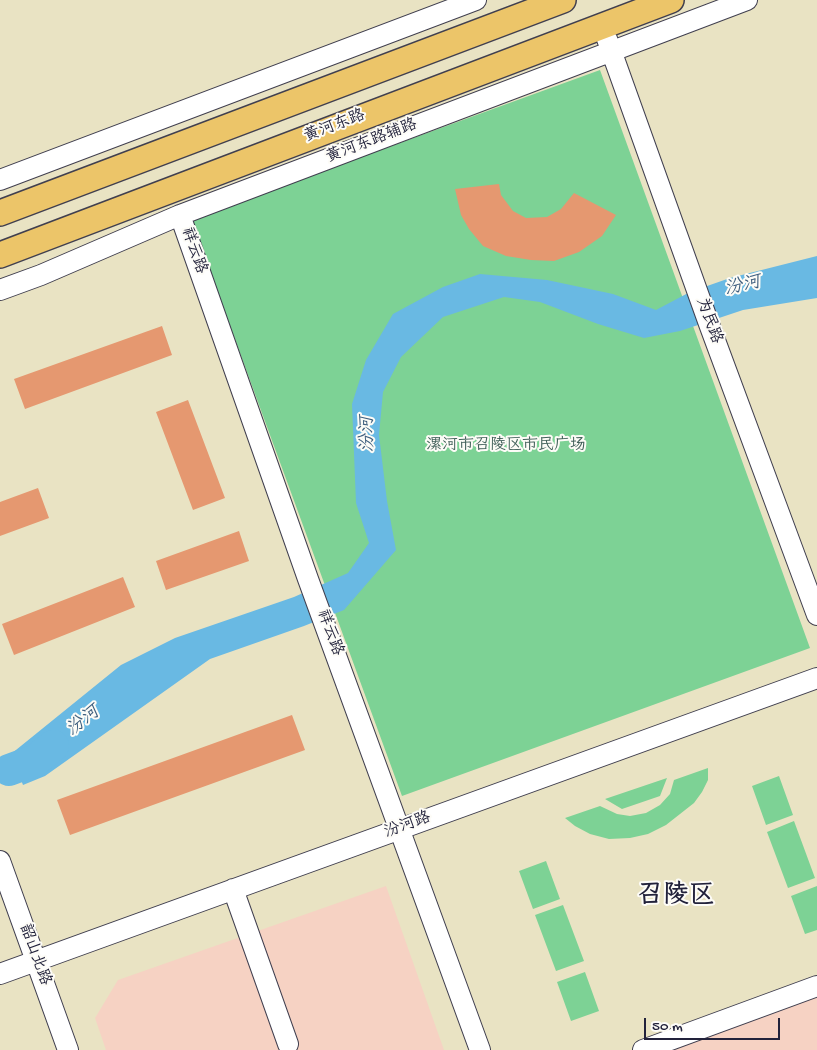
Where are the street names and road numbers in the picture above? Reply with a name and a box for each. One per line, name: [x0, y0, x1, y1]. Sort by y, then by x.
street label: 黄河东路: [302, 107, 368, 147]
street label: 黄河东路辅路: [324, 116, 420, 168]
street label: 祥云路: [176, 225, 210, 277]
street label: 为民路: [691, 295, 725, 347]
street label: 祥云路: [312, 607, 346, 659]
street label: 汾河路: [382, 809, 434, 843]
street label: 韶山北路: [14, 922, 54, 988]

